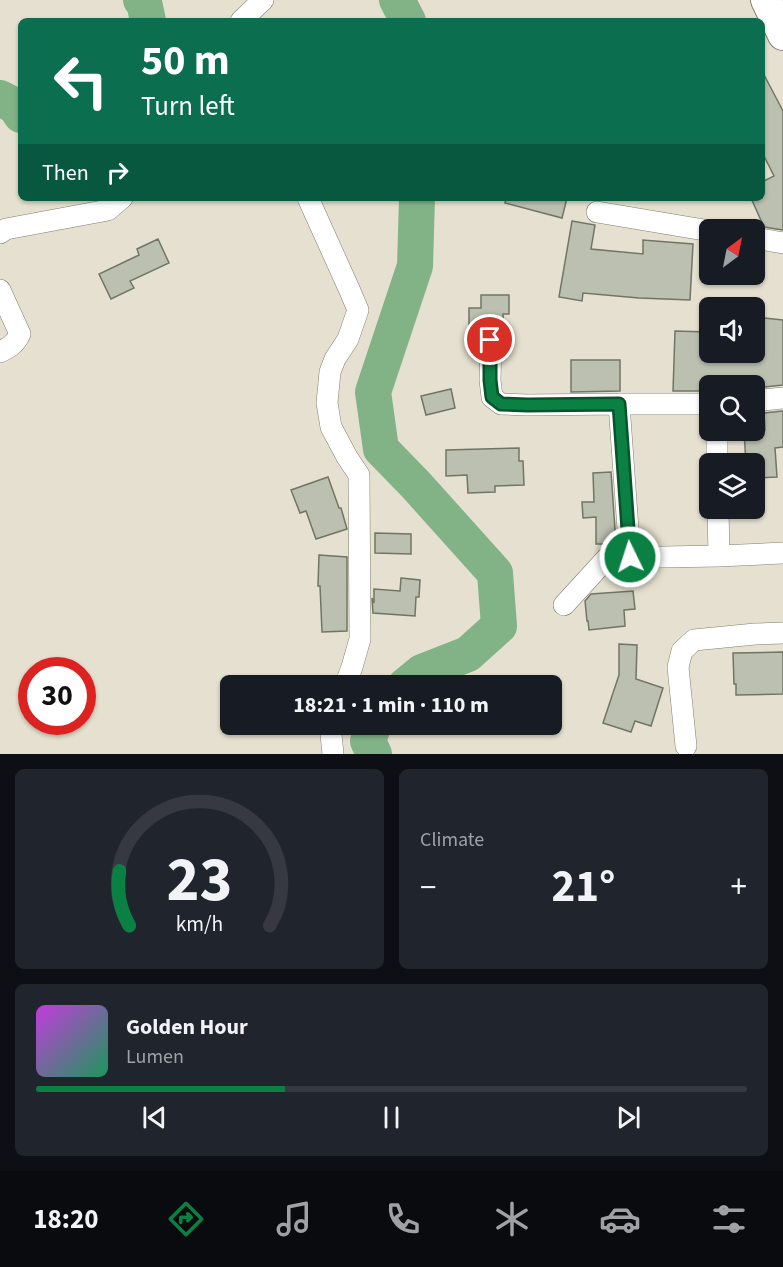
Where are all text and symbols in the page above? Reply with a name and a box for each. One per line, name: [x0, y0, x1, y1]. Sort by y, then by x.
text: 50 m: [141, 31, 230, 91]
icon: left: [42, 42, 120, 120]
text: Turn left: [141, 87, 235, 126]
icon: right: [101, 156, 134, 189]
text: Then: [42, 157, 89, 189]
north arrow: [699, 219, 765, 285]
map controls: [699, 219, 765, 519]
button: sound: [699, 297, 765, 363]
pin: [464, 314, 515, 365]
icon: arrive: [473, 323, 506, 356]
button: search: [699, 375, 765, 441]
button: layers: [699, 453, 765, 519]
position arrow: [598, 525, 662, 589]
speed limit sign: 30: [18, 657, 96, 735]
text: 18:21 · 1 min · 110 m: [293, 689, 489, 721]
text: Climate: [420, 826, 484, 854]
text: 23: [167, 836, 232, 925]
text: 21°: [552, 855, 615, 919]
text: −: [420, 864, 436, 911]
text: +: [731, 864, 747, 911]
text: km/h: [176, 909, 223, 940]
text: Golden Hour: [126, 1011, 248, 1043]
text: Lumen: [126, 1043, 184, 1071]
icon: previous: [138, 1101, 171, 1134]
icon: pause: [375, 1101, 408, 1134]
icon: next: [612, 1101, 645, 1134]
icon: directions: [165, 1198, 207, 1240]
icon: music: [273, 1198, 315, 1240]
icon: phone: [382, 1198, 424, 1240]
icon: climate: [491, 1198, 533, 1240]
icon: car: [599, 1198, 641, 1240]
icon: filters: [708, 1198, 750, 1240]
text: 18:20: [33, 1200, 98, 1239]

